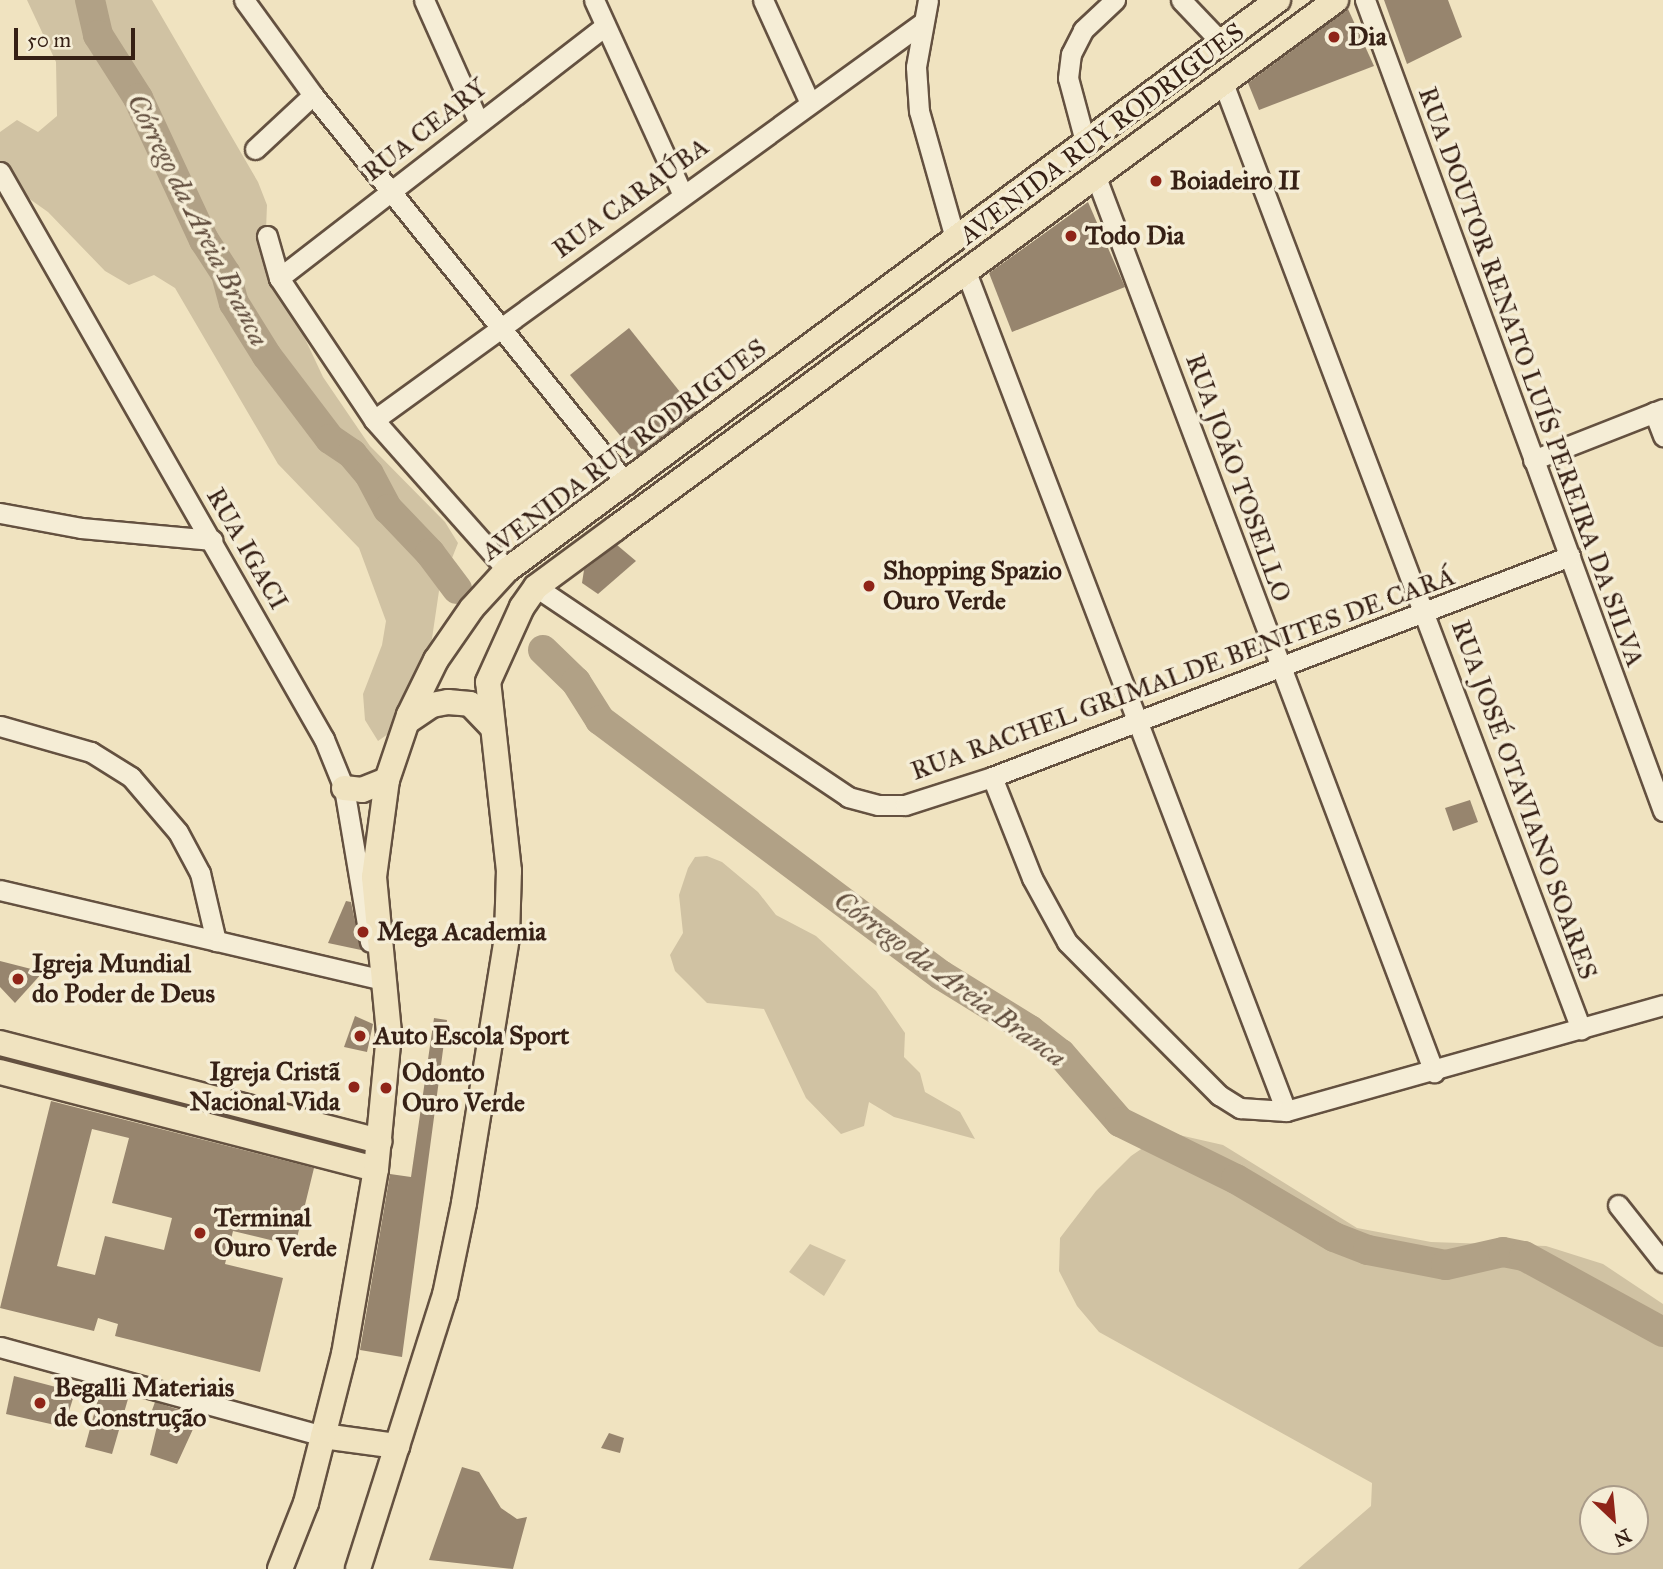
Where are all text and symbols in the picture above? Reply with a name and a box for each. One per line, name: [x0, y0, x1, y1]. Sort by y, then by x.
scale bar: [18, 14, 138, 58]
street label: AVENIDA RUY RODRIGUES: [953, 17, 1251, 251]
place label: Dia: [1348, 21, 1387, 53]
text: 50 m: [27, 27, 71, 53]
marker: Dia: [1326, 29, 1342, 45]
street label: RUA CEARY: [357, 72, 493, 188]
street label: RUA DOUTOR RENATO LUÍS PEREIRA DA SILVA: [1411, 83, 1651, 671]
water label: Córrego da Areia Branca: [120, 88, 276, 352]
street label: RUA CARAÚBA: [547, 131, 715, 265]
place label: Boiadeiro II: [1170, 165, 1300, 197]
marker: Boiadeiro II: [1148, 173, 1164, 189]
place label: Todo Dia: [1085, 220, 1185, 252]
marker: Todo Dia: [1063, 228, 1079, 244]
street label: AVENIDA RUY RODRIGUES: [475, 333, 773, 567]
street label: RUA JOÃO TOSELLO: [1179, 350, 1297, 606]
street label: RUA IGACI: [200, 482, 294, 616]
place label: Shopping Spazio Ouro Verde: [883, 555, 1062, 616]
street label: RUA RACHEL GRIMALDE BENITES DE CARÁ: [907, 561, 1459, 787]
marker: Shopping Spazio Ouro Verde: [861, 578, 877, 594]
street label: RUA JOSÉ OTAVIANO SOARES: [1444, 616, 1604, 984]
water label: Córrego da Areia Branca: [827, 883, 1073, 1075]
place label: Mega Academia: [377, 916, 546, 948]
marker: Mega Academia: [355, 924, 371, 940]
place label: Igreja Mundial do Poder de Deus: [32, 948, 215, 1010]
marker: Igreja Mundial do Poder de Deus: [10, 971, 26, 987]
place label: Auto Escola Sport: [374, 1020, 569, 1052]
marker: Auto Escola Sport: [352, 1028, 368, 1044]
place label: Igreja Cristã Nacional Vida: [189, 1056, 340, 1118]
place label: Odonto Ouro Verde: [402, 1057, 525, 1118]
marker: Odonto Ouro Verde: [376, 1078, 396, 1098]
marker: Igreja Cristã Nacional Vida: [346, 1079, 362, 1095]
place label: Terminal Ouro Verde: [214, 1202, 337, 1264]
marker: Terminal Ouro Verde: [192, 1225, 208, 1241]
place label: Begalli Materiais de Construção: [54, 1372, 234, 1434]
marker: Begalli Materiais de Construção: [32, 1395, 48, 1411]
north arrow: [1579, 1485, 1649, 1555]
text: N: [1610, 1524, 1635, 1551]

